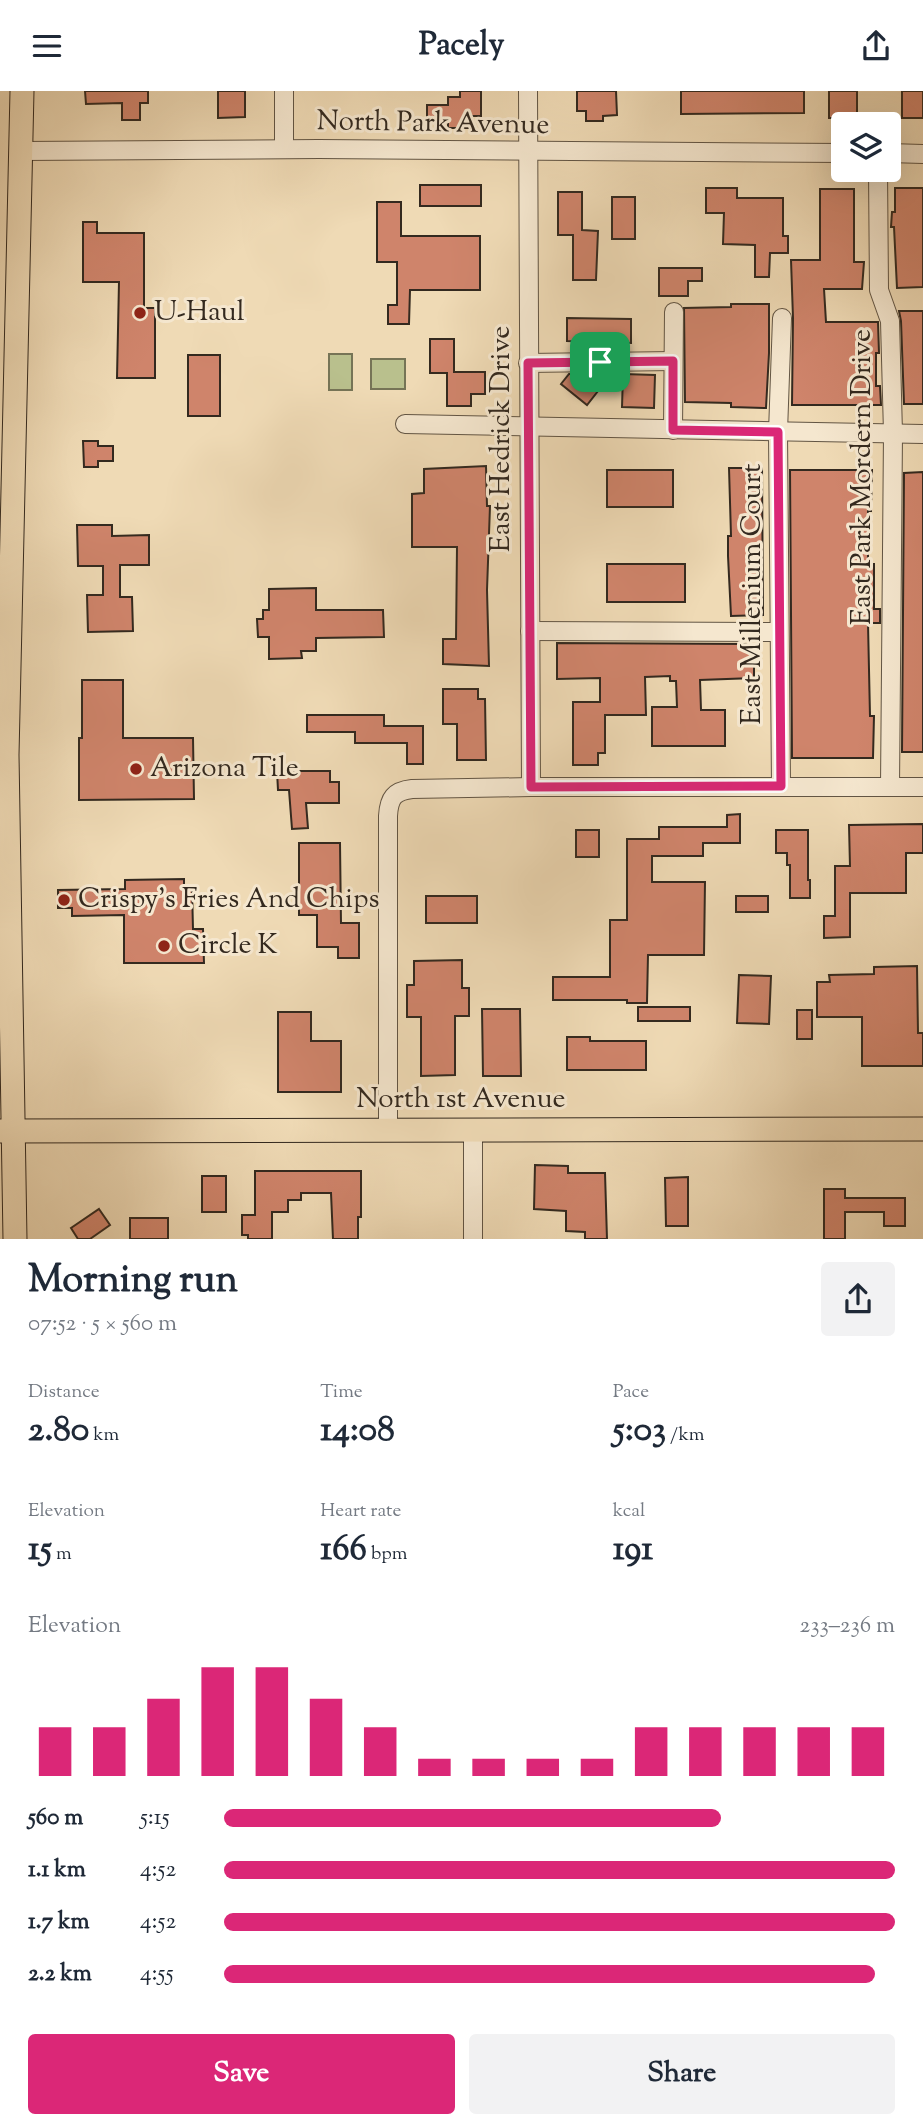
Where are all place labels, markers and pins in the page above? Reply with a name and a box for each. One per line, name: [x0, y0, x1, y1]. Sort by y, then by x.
place label: U-Haul: [154, 293, 245, 333]
marker: U-Haul: [132, 305, 148, 321]
pin: [570, 332, 630, 392]
place label: Arizona Tile: [150, 749, 299, 789]
marker: Arizona Tile: [128, 761, 144, 777]
place label: Crispy's Fries And Chips: [78, 880, 379, 920]
marker: Crispy's Fries And Chips: [56, 892, 72, 908]
place label: Circle K: [178, 926, 278, 966]
marker: Circle K: [156, 938, 172, 954]

